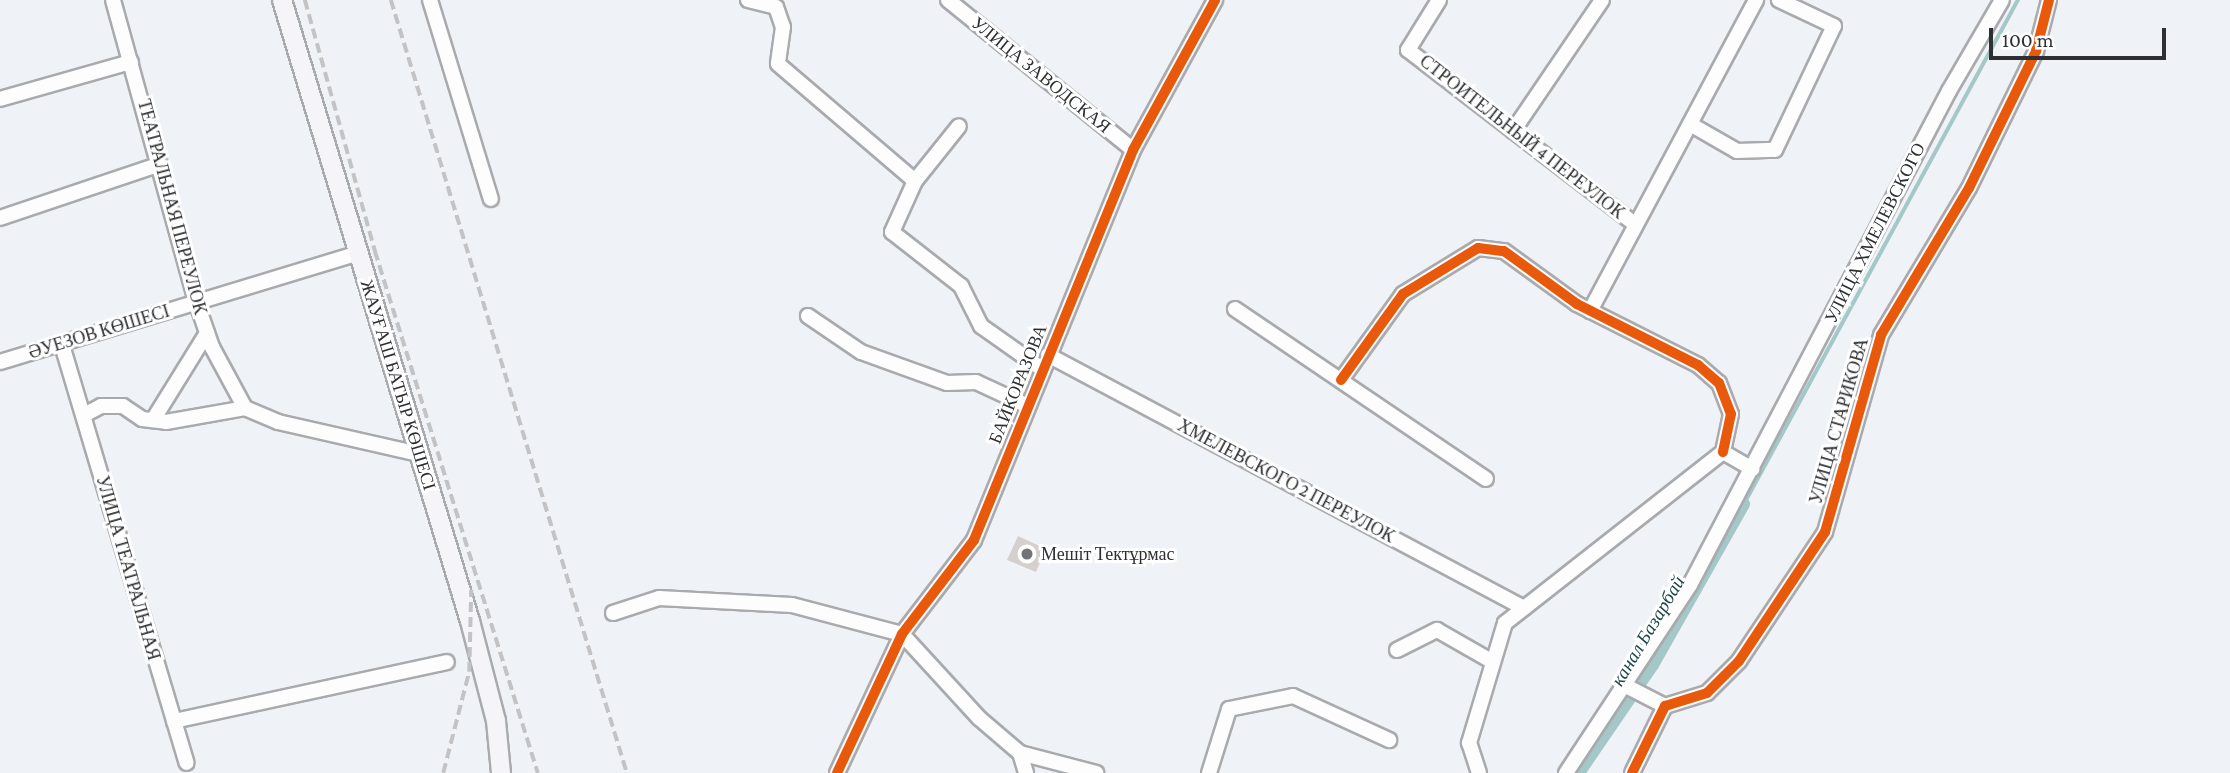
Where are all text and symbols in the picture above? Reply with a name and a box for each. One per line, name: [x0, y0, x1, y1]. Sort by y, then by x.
street label: УЛИЦА ЗАВОДСКАЯ: [967, 12, 1115, 138]
scale bar: [1992, 14, 2169, 58]
text: 100 m: [2002, 28, 2054, 52]
street label: СТРОИТЕЛЬНЫЙ 4 ПЕРЕУЛОК: [1415, 50, 1629, 224]
street label: ТЕАТРАЛЬНАЯ ПЕРЕУЛОК: [133, 97, 211, 317]
street label: УЛИЦА ХМЕЛЕВСКОГО: [1820, 139, 1930, 327]
street label: ЖАУҒАШ БАТЫР КӨШЕСІ: [356, 277, 440, 493]
street label: ӘУЕЗОВ КӨШЕСІ: [26, 300, 172, 364]
street label: БАЙКОРАЗОВА: [984, 321, 1052, 447]
street label: УЛИЦА СТАРИКОВА: [1805, 335, 1873, 507]
street label: ХМЕЛЕВСКОГО 2 ПЕРЕУЛОК: [1174, 414, 1398, 548]
street label: УЛИЦА ТЕАТРАЛЬНАЯ: [91, 473, 165, 663]
place label: Мешіт Тектұрмас: [1041, 543, 1175, 565]
marker: Мешіт Тектұрмас: [1019, 546, 1035, 562]
water label: канал Базарбай: [1606, 572, 1690, 690]

